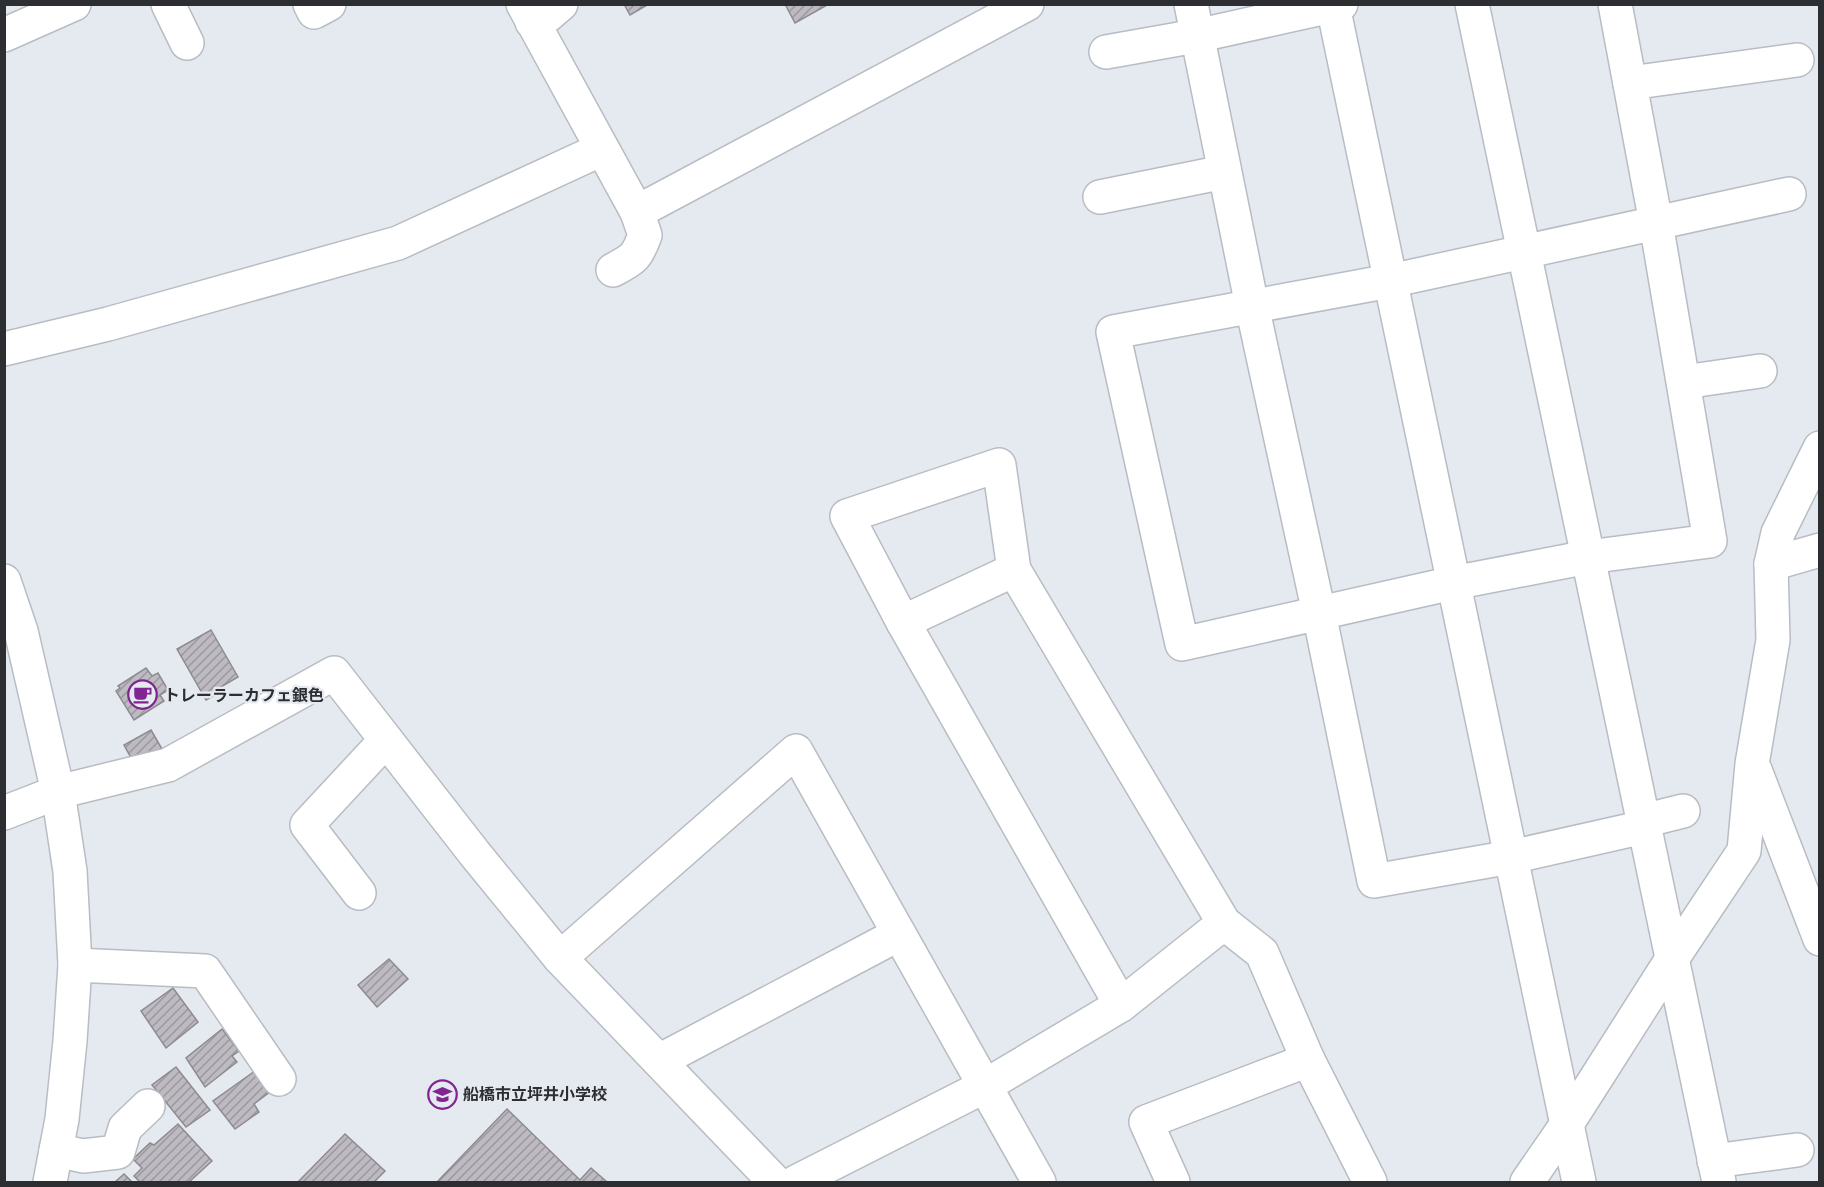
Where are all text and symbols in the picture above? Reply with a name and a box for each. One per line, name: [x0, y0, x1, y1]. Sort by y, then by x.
cafe icon: トレーラーカフェ銀色: [127, 679, 159, 711]
place label: トレーラーカフェ銀色: [164, 684, 324, 706]
school or university icon: 船橋市立坪井小学校: [426, 1078, 458, 1110]
place label: 船橋市立坪井小学校: [463, 1083, 607, 1105]

